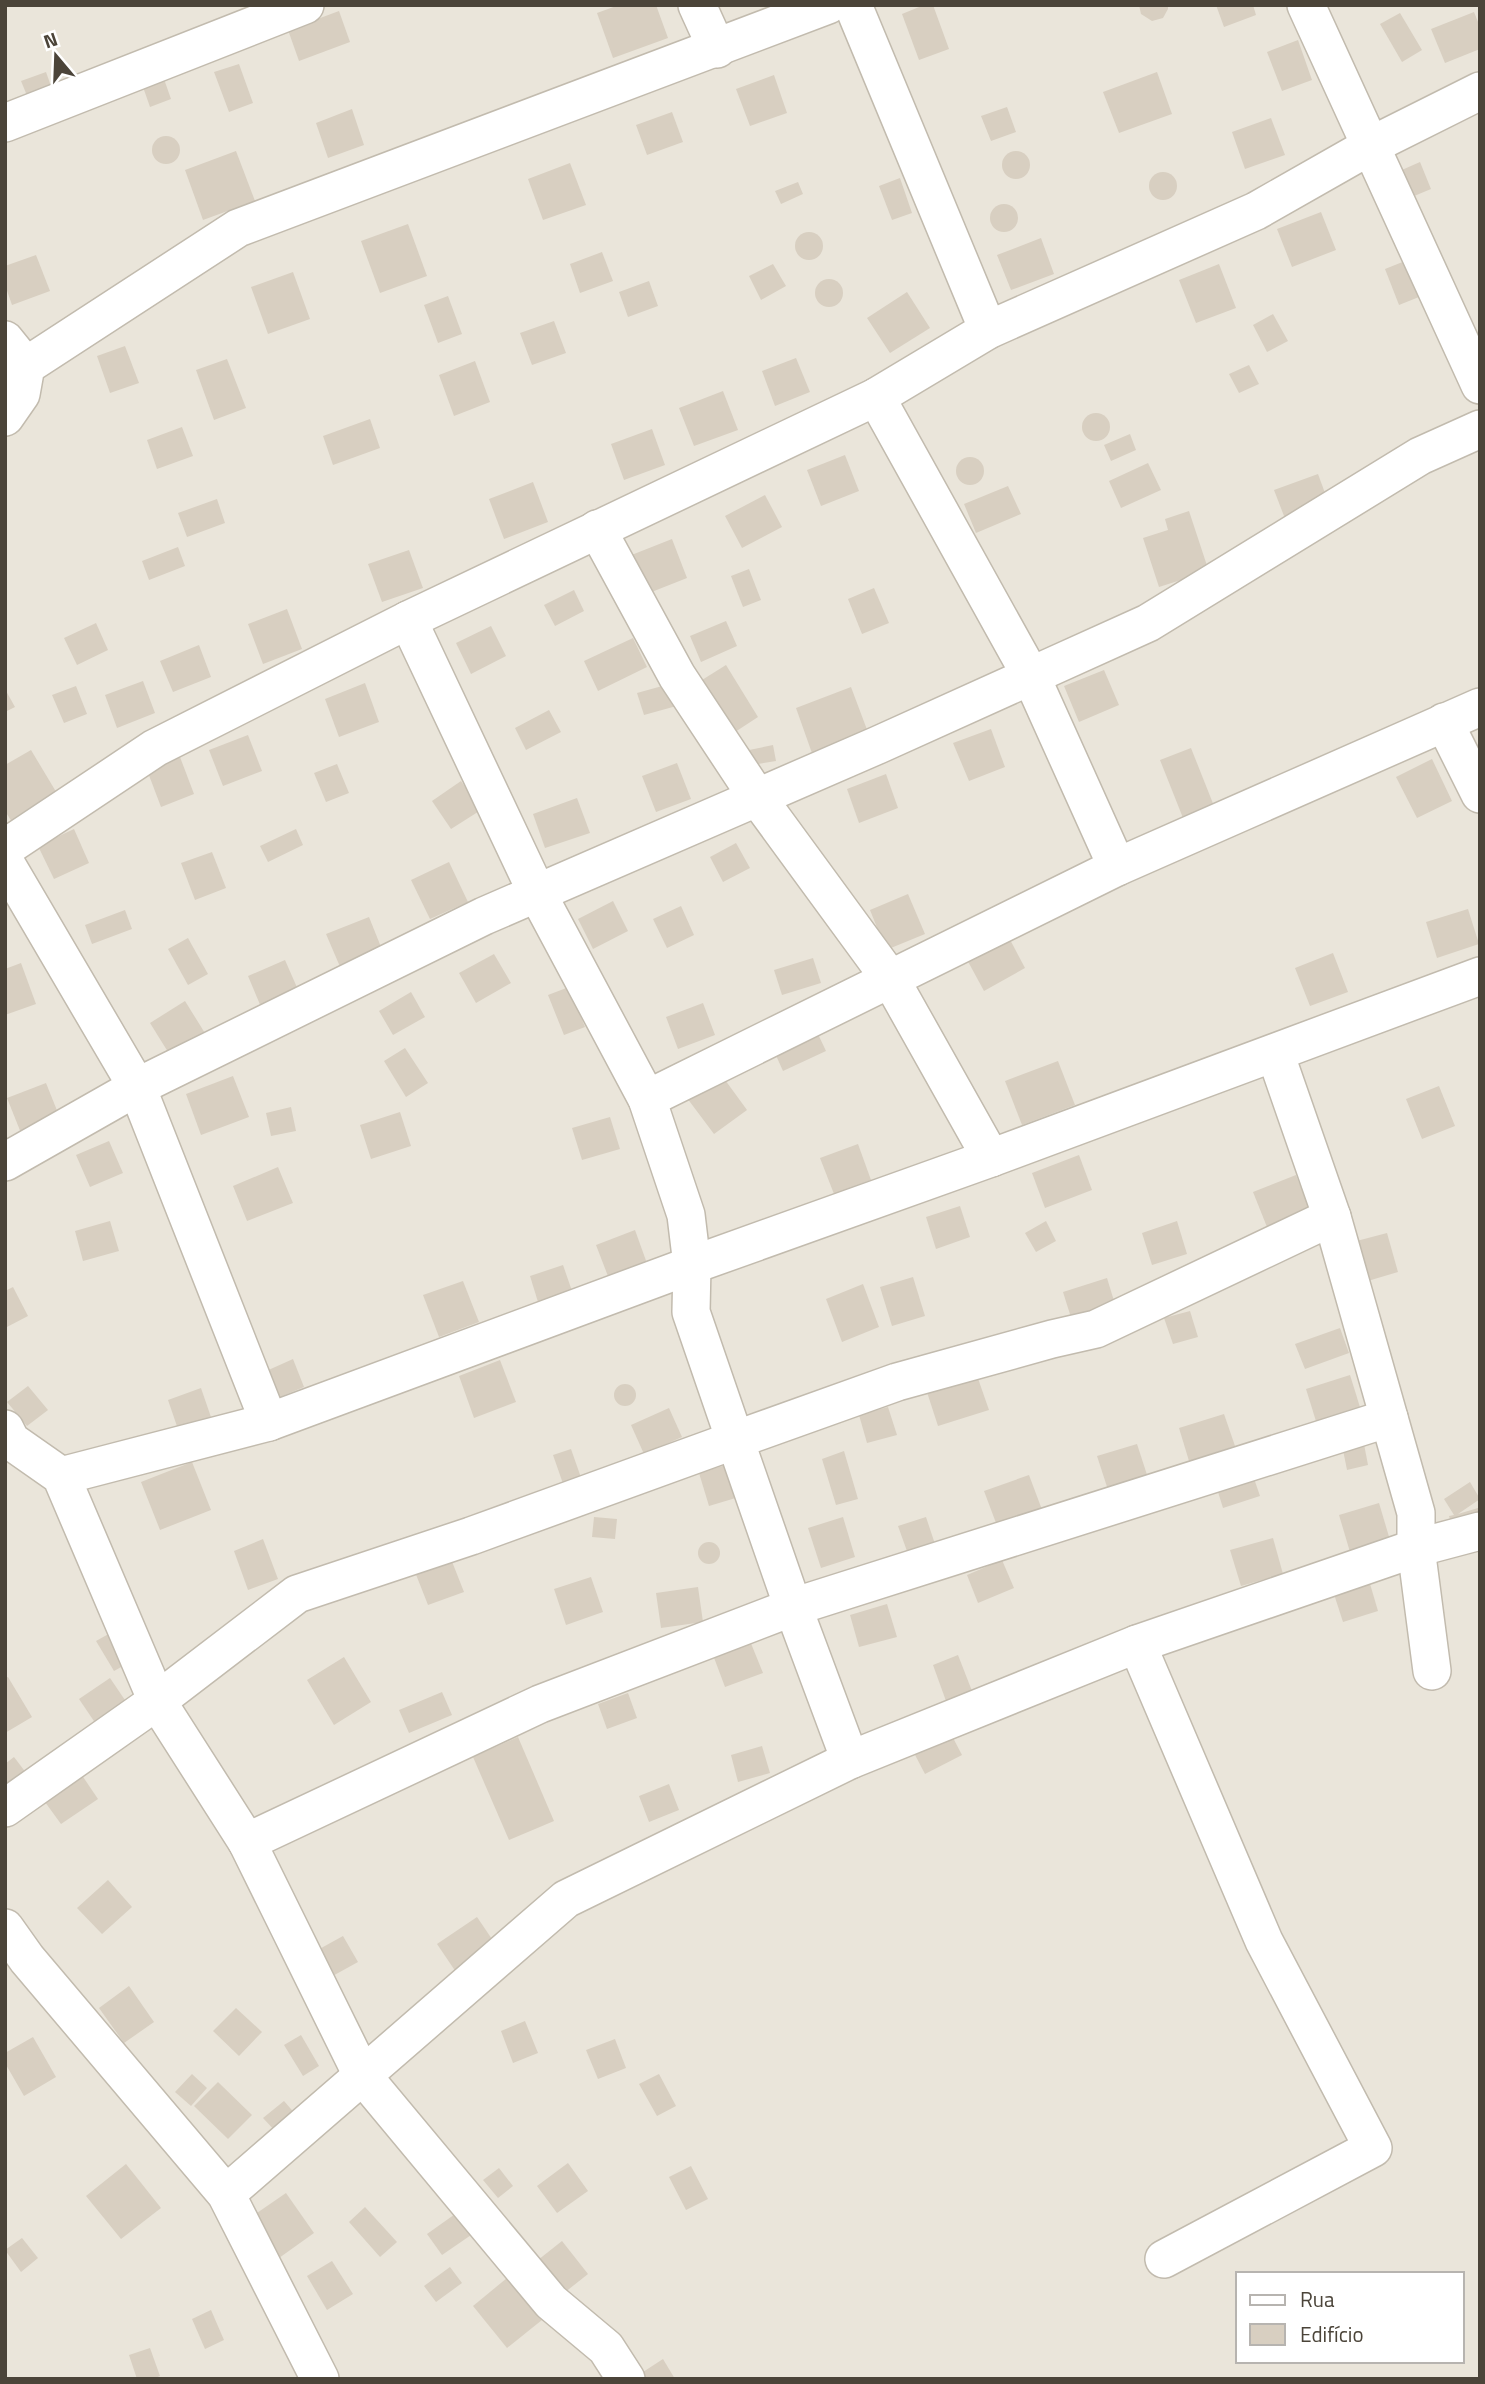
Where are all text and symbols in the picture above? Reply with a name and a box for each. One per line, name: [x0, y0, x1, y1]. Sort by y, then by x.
north arrow: [21, 21, 91, 91]
text: N: [39, 24, 61, 55]
legend: [1236, 2272, 1464, 2363]
text: Rua: [1300, 2283, 1335, 2315]
text: Edifício: [1300, 2318, 1364, 2350]

